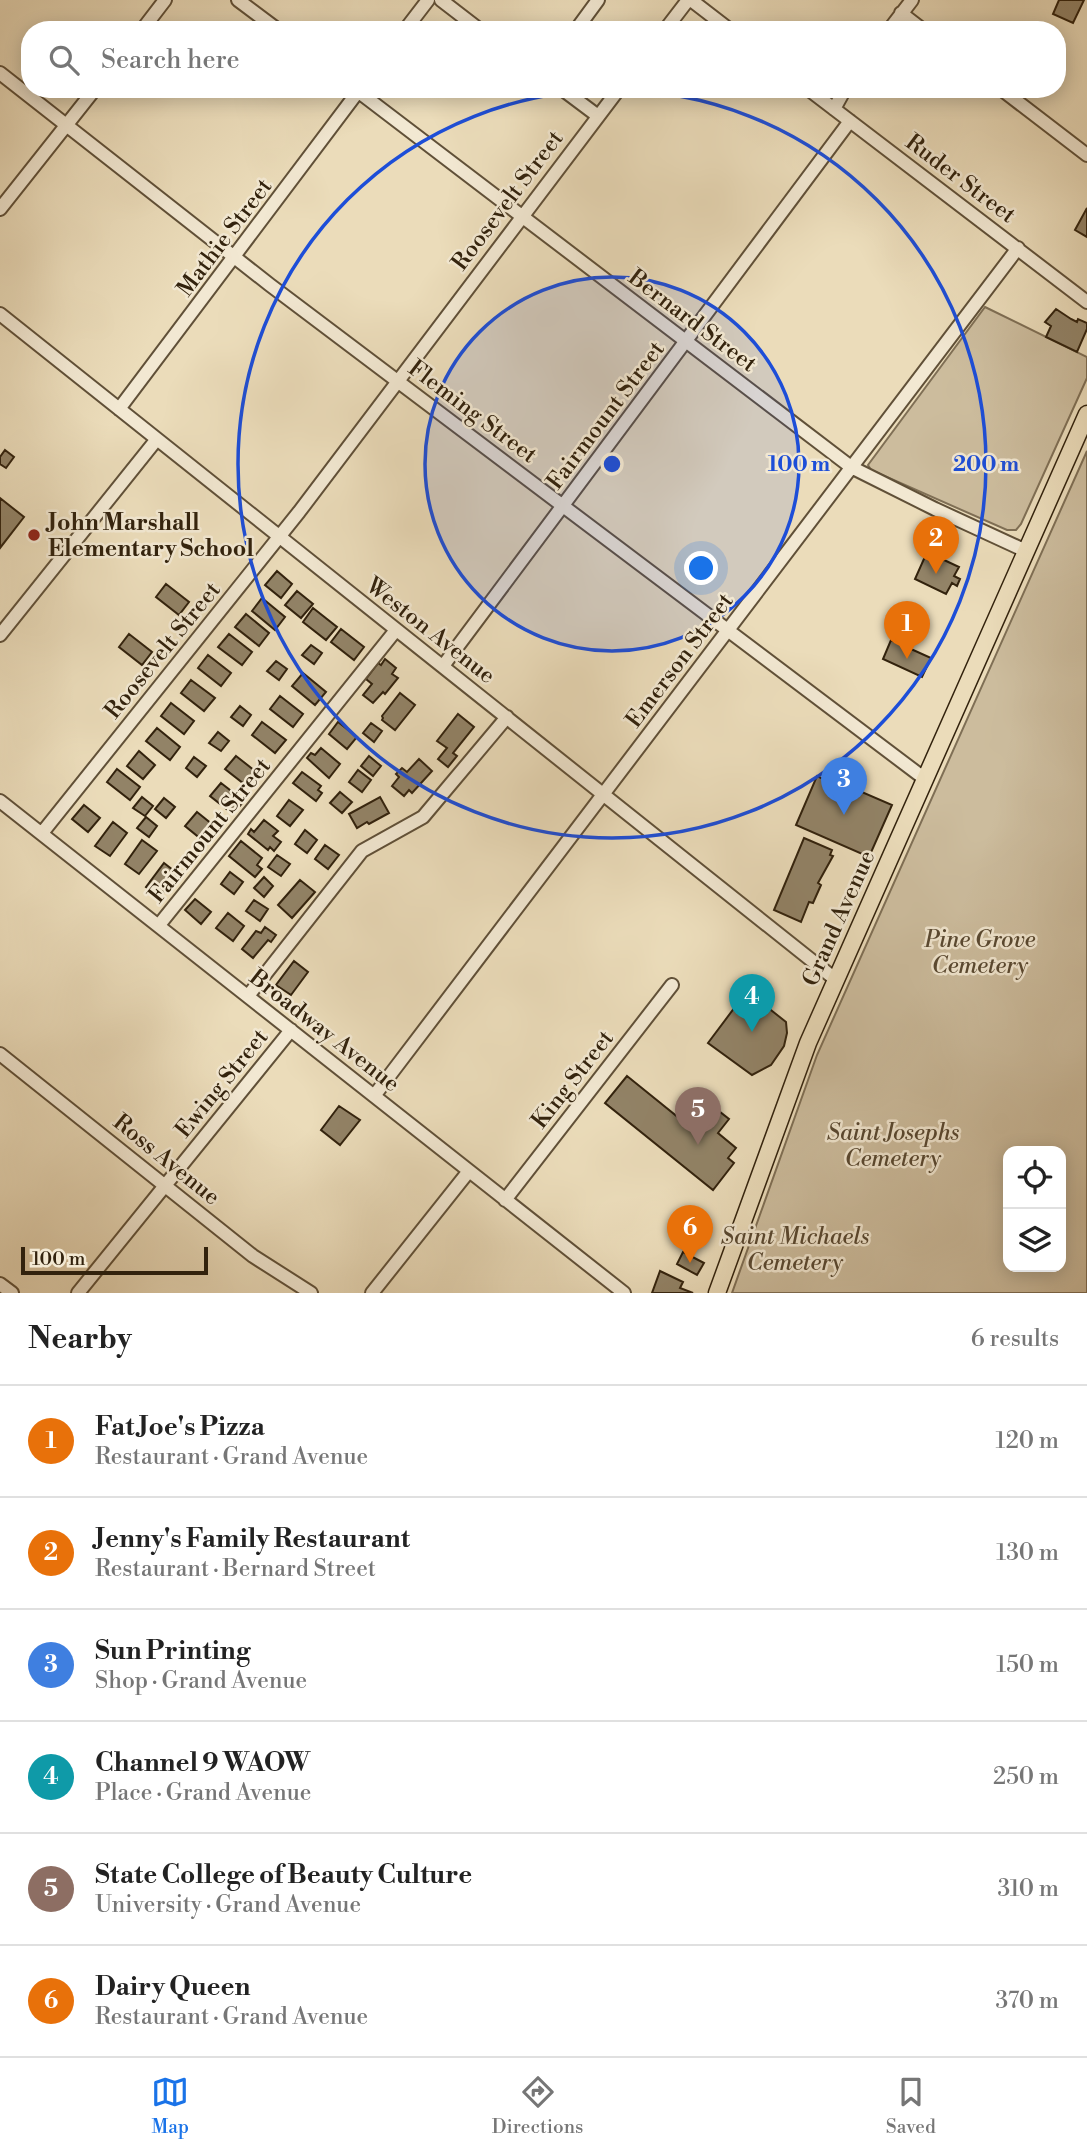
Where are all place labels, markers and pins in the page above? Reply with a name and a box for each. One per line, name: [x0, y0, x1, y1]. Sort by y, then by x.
centre of rings: [600, 452, 624, 476]
place label: John Marshall Elementary School: [45, 509, 254, 563]
pin: 2: [913, 516, 959, 574]
marker: John Marshall Elementary School: [26, 527, 42, 543]
pin: 1: [884, 601, 930, 659]
pin: 3: [821, 757, 867, 815]
pin: 4: [729, 974, 775, 1032]
pin: 5: [675, 1087, 721, 1145]
pin: 6: [667, 1205, 713, 1263]

